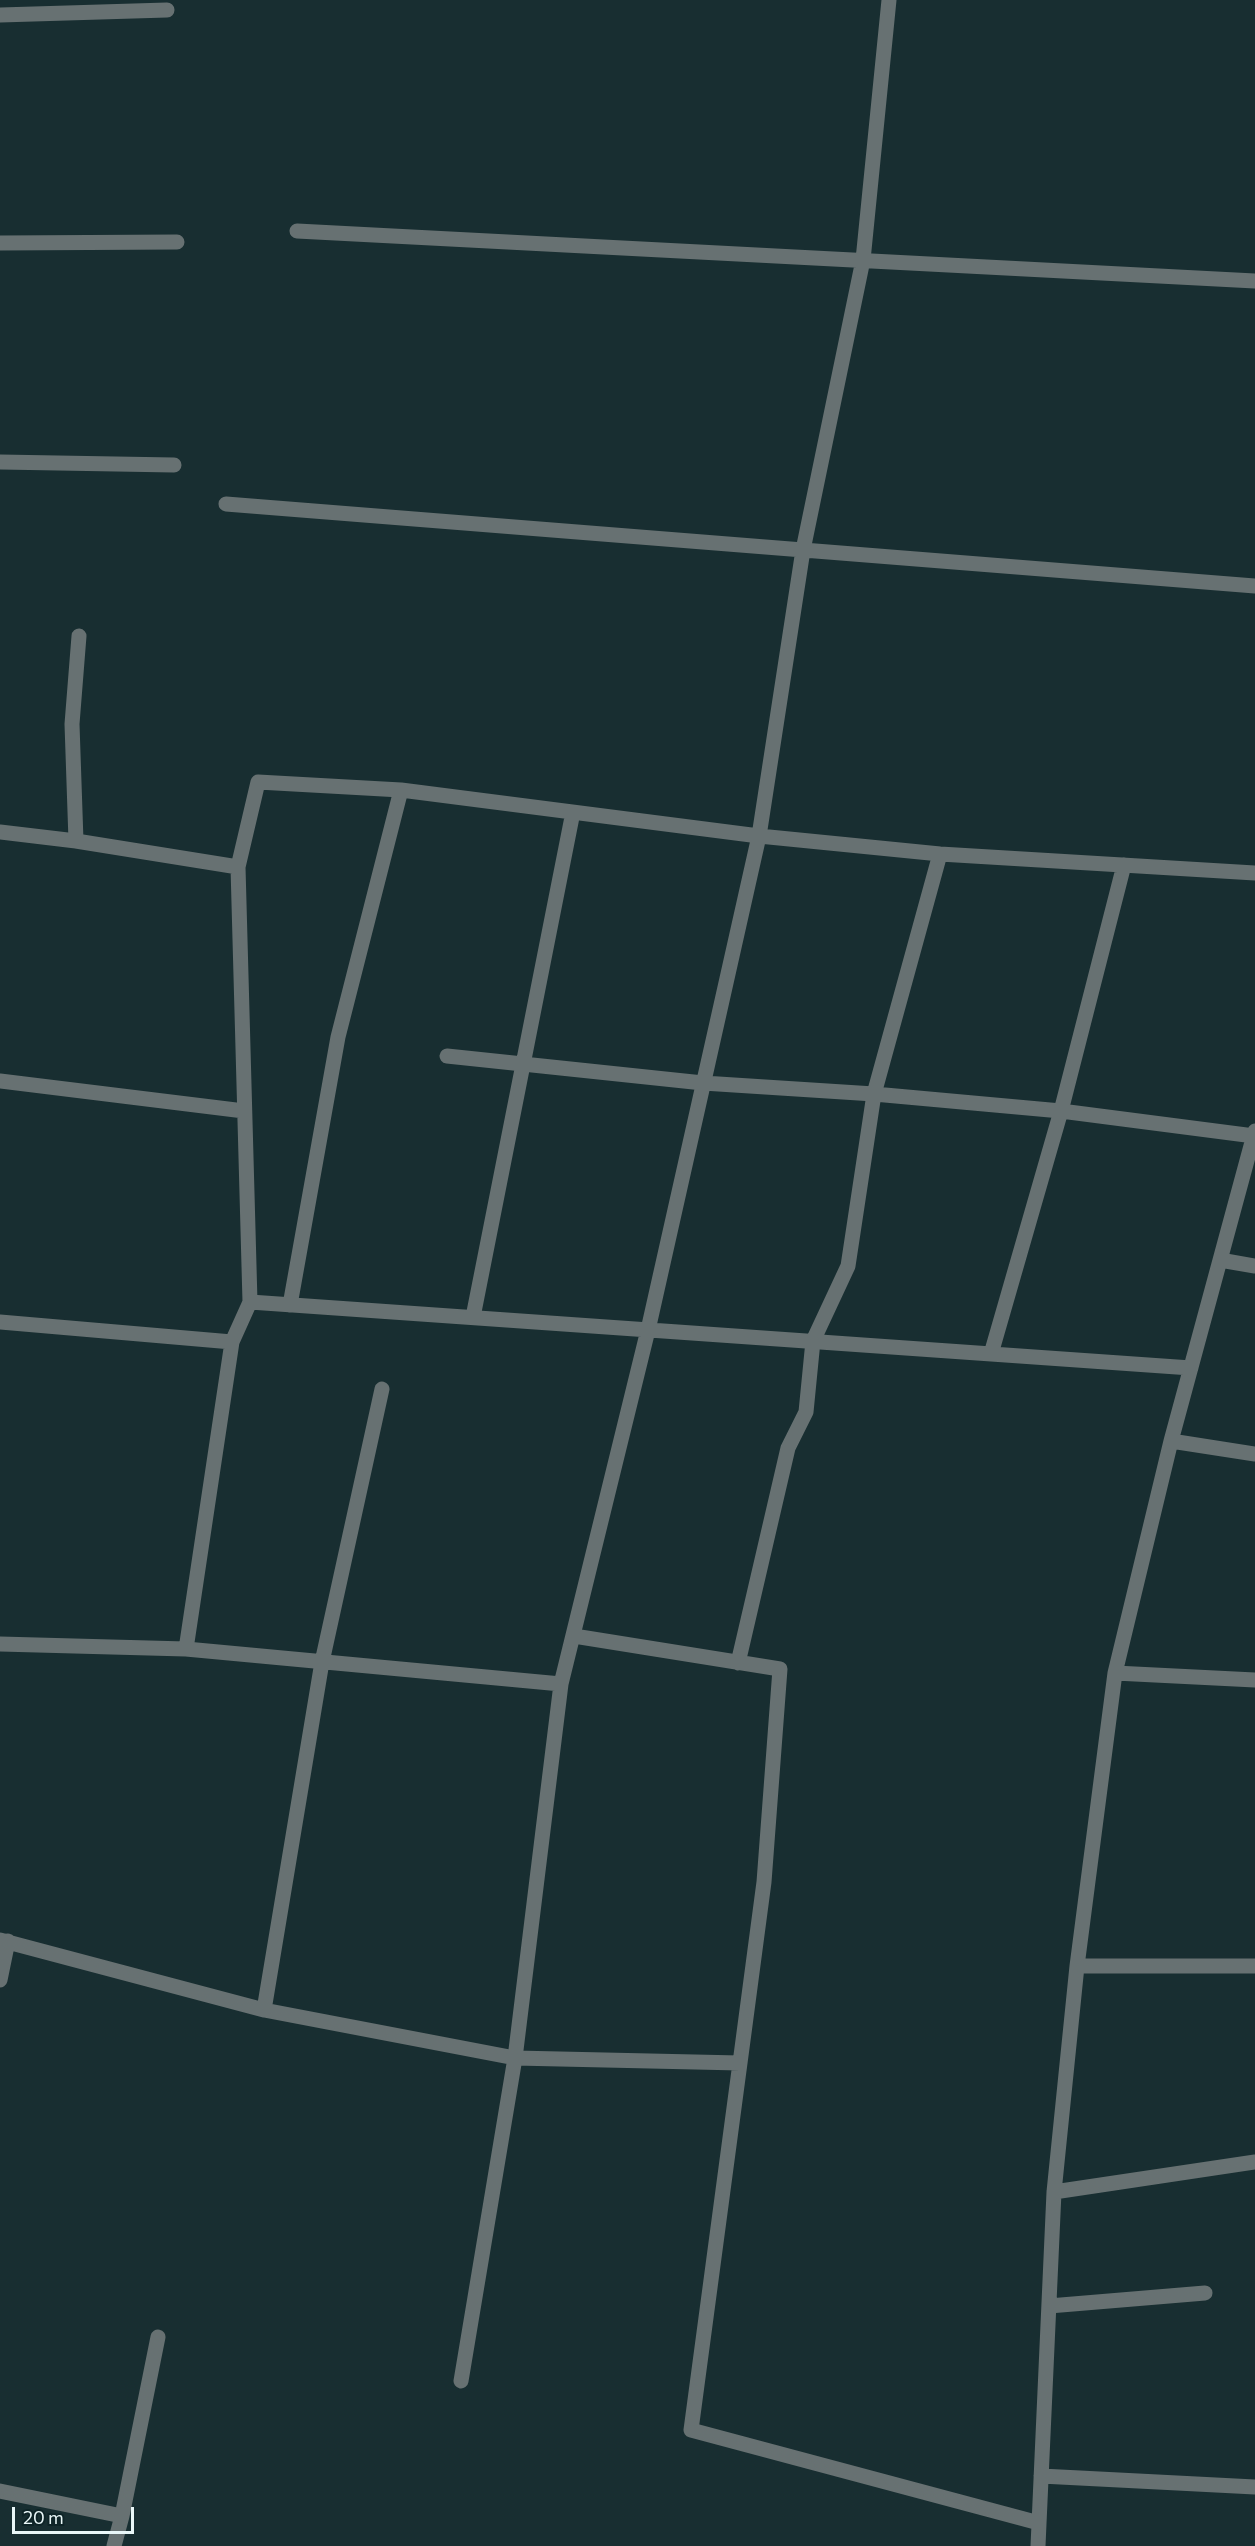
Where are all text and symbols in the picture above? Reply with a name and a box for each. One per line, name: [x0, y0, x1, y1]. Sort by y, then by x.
scale bar: [15, 2495, 136, 2533]
text: 20 m: [23, 2506, 64, 2528]

